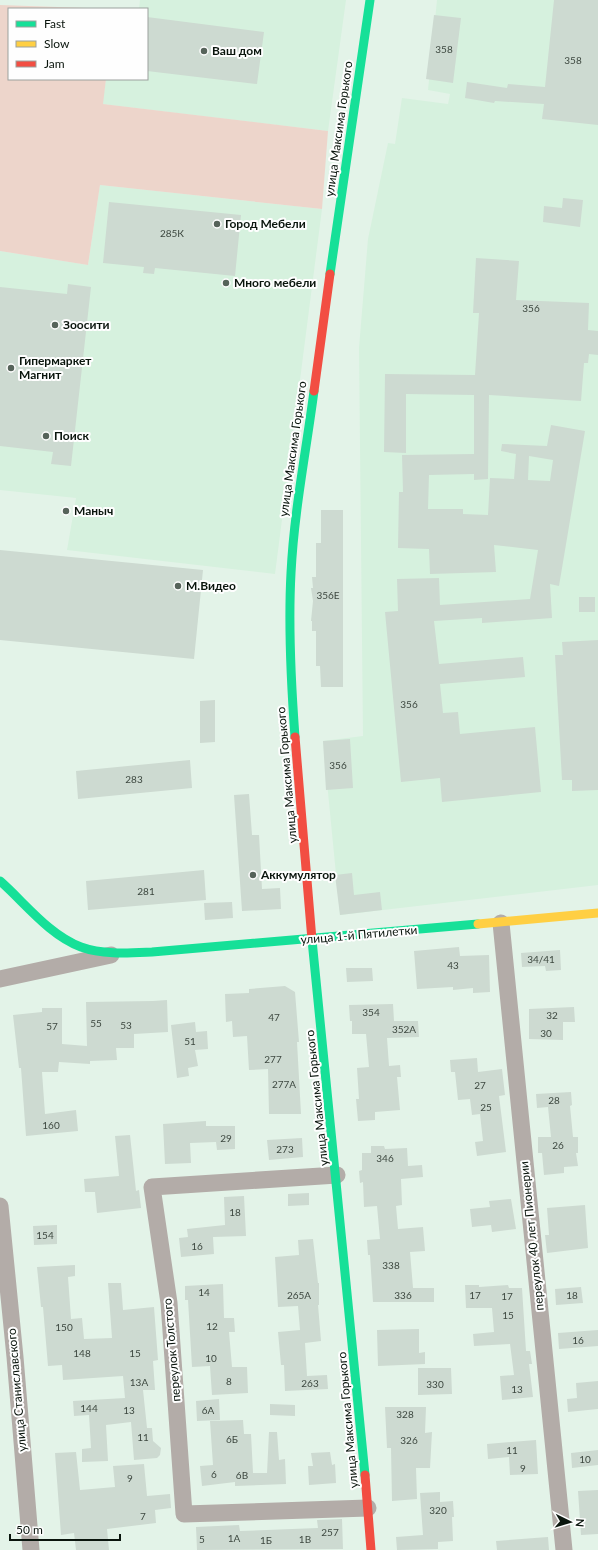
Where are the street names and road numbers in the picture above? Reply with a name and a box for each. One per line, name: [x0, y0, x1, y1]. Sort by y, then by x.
street label: улица Максима Горького: [322, 60, 355, 198]
street label: улица Максима Горького: [276, 380, 309, 518]
street label: улица Максима Горького: [273, 706, 300, 844]
street label: улица 1-й Пятилетки: [300, 922, 418, 947]
street label: улица Максима Горького: [302, 1029, 331, 1167]
street label: переулок 40 лет Пионерии: [516, 1160, 547, 1312]
street label: переулок Толстого: [159, 1297, 183, 1402]
street label: улица Станиславского: [4, 1327, 29, 1452]
street label: улица Максима Горького: [334, 1351, 361, 1489]

